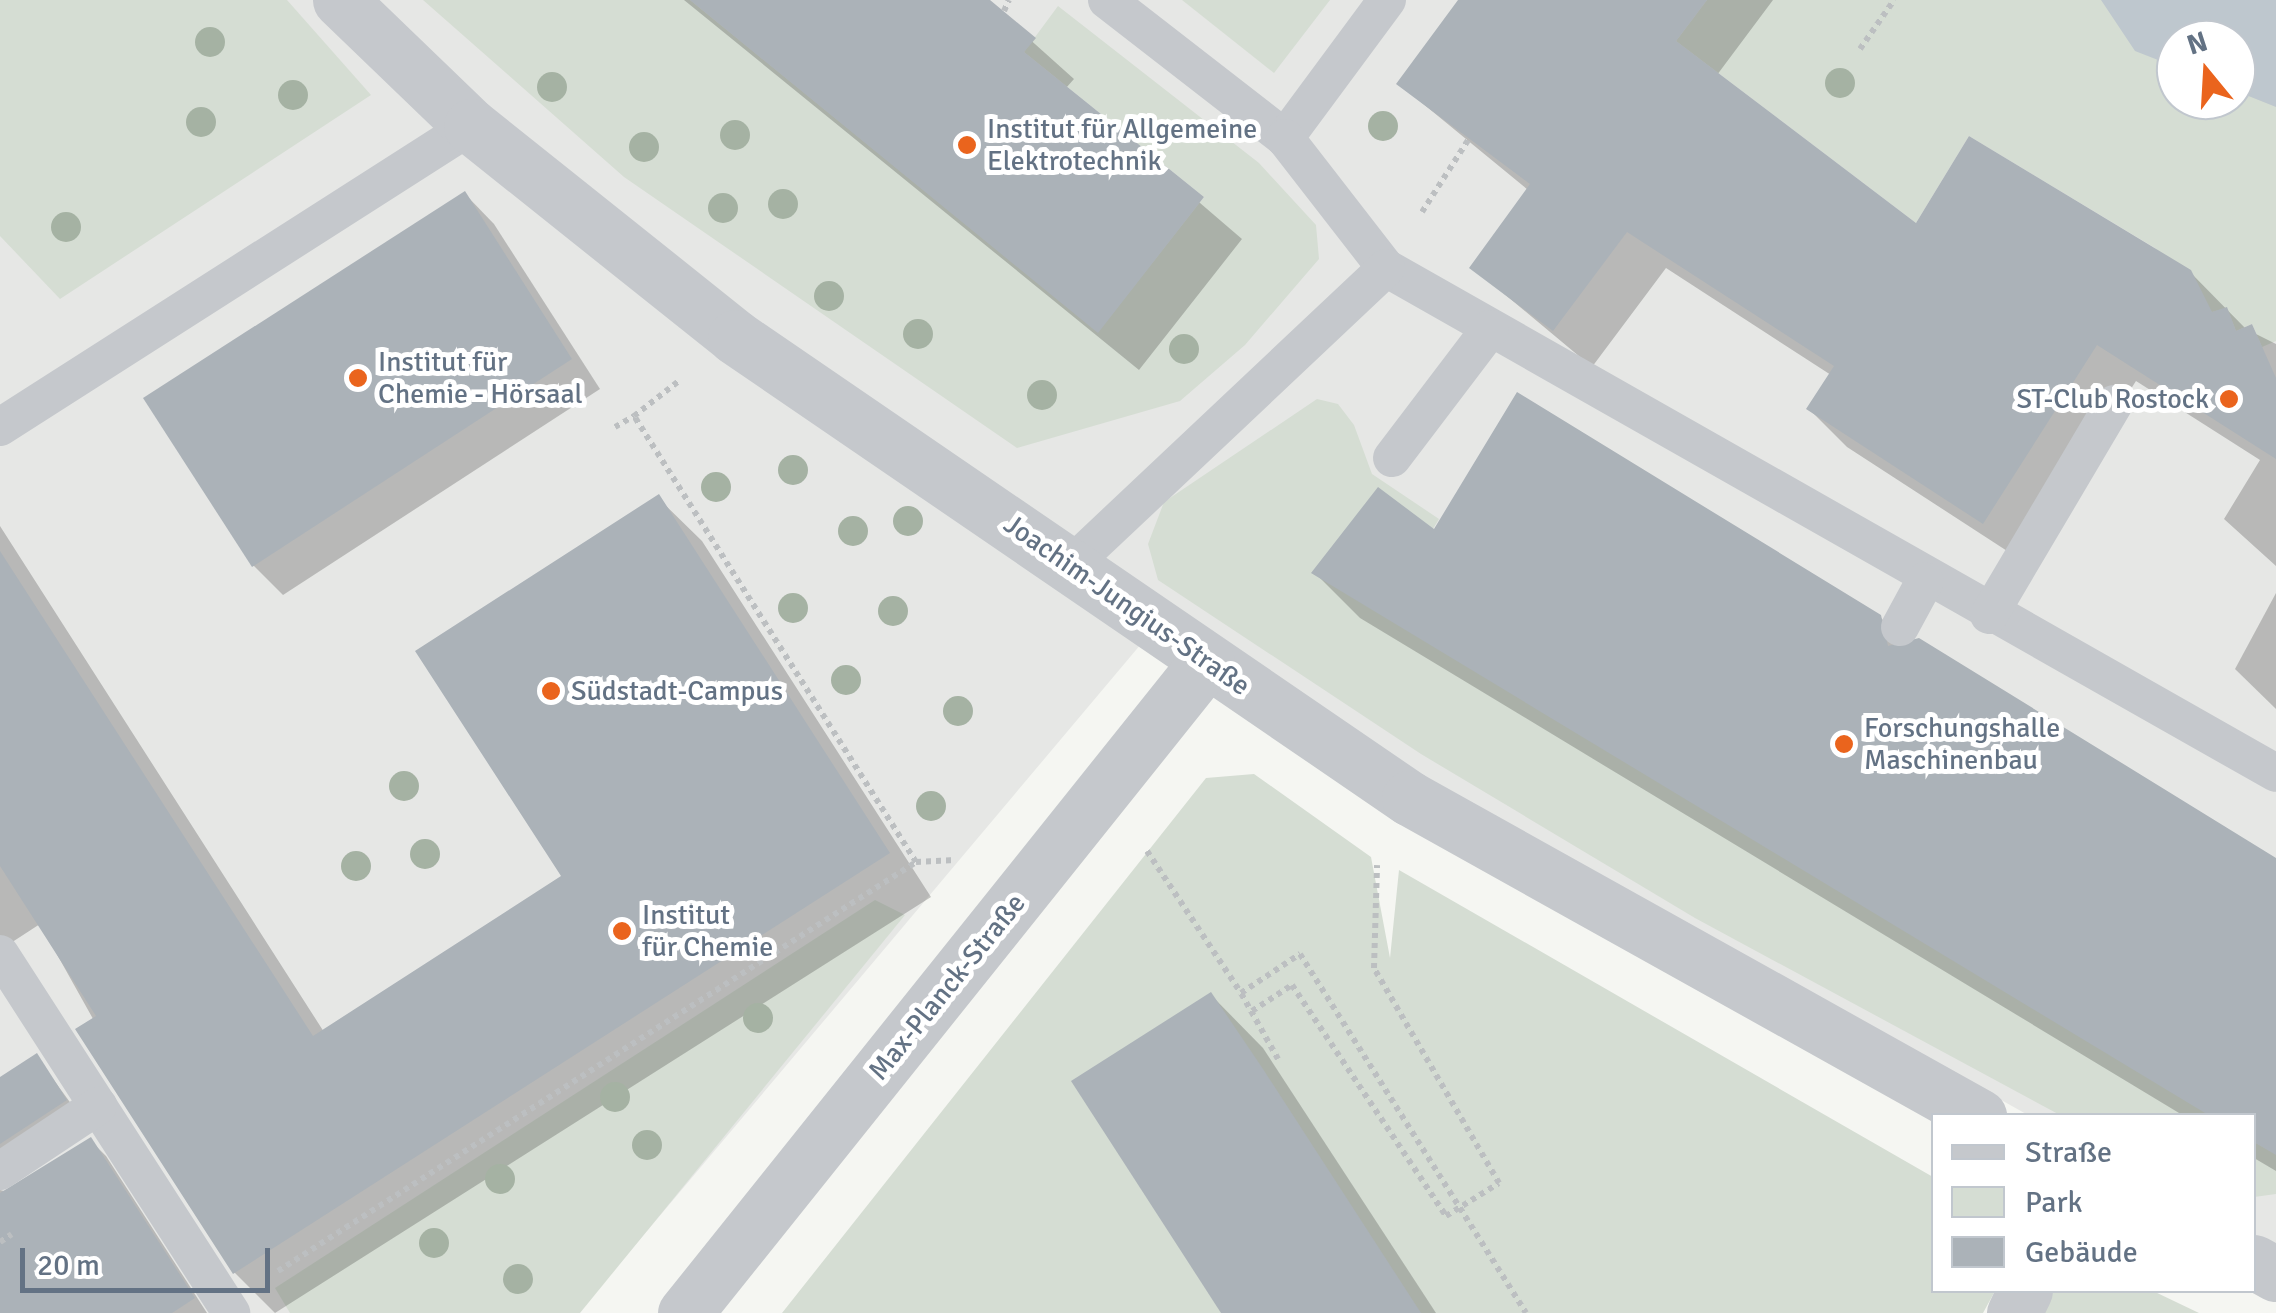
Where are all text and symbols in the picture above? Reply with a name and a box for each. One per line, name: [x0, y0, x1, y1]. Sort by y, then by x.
north arrow: [2156, 20, 2256, 120]
text: N: [2183, 24, 2212, 63]
place label: Institut für Allgemeine Elektrotechnik: [987, 112, 1257, 178]
marker: Institut für Allgemeine Elektrotechnik: [956, 134, 978, 156]
place label: Institut für Chemie - Hörsaal: [378, 345, 583, 411]
marker: Institut für Chemie - Hörsaal: [347, 367, 369, 389]
place label: ST-Club Rostock: [2016, 382, 2209, 416]
marker: ST-Club Rostock: [2218, 388, 2240, 410]
street label: Joachim-Jungius-Straße: [997, 507, 1257, 703]
place label: Südstadt-Campus: [571, 674, 783, 708]
marker: Südstadt-Campus: [540, 680, 562, 702]
place label: Forschungshalle Maschinenbau: [1864, 711, 2060, 777]
marker: Forschungshalle Maschinenbau: [1833, 733, 1855, 755]
street label: Max-Planck-Straße: [861, 887, 1033, 1087]
place label: Institut für Chemie: [642, 898, 773, 964]
marker: Institut für Chemie: [611, 920, 633, 942]
legend: [1931, 1113, 2256, 1293]
text: Straße: [2025, 1134, 2112, 1171]
text: Park: [2025, 1184, 2083, 1221]
scale bar: [25, 1228, 275, 1290]
text: Gebäude: [2025, 1234, 2138, 1271]
text: 20 m: [37, 1247, 100, 1284]

